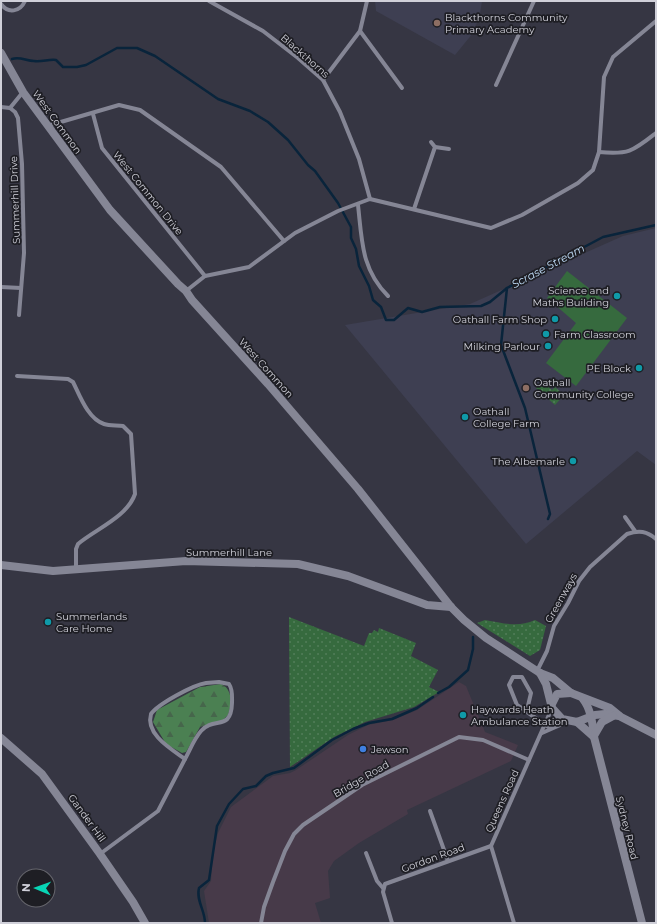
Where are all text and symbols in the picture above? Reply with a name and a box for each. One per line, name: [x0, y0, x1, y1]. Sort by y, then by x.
place label: Blackthorns Community Primary Academy: [445, 11, 568, 36]
marker: Blackthorns Community Primary Academy: [432, 18, 442, 28]
street label: Blackthorns: [278, 31, 332, 81]
street label: West Common: [30, 88, 84, 156]
street label: West Common Drive: [110, 148, 186, 238]
street label: Summerhill Drive: [7, 156, 23, 244]
water label: Scrase Stream: [509, 241, 587, 291]
place label: Science and Maths Building: [533, 284, 609, 309]
marker: Science and Maths Building: [612, 291, 622, 301]
place label: Oathall Farm Shop: [453, 313, 547, 326]
marker: Oathall Farm Shop: [550, 314, 560, 324]
place label: Farm Classroom: [554, 328, 636, 341]
marker: Farm Classroom: [541, 329, 551, 339]
street label: West Common: [236, 336, 296, 400]
place label: Milking Parlour: [464, 340, 540, 353]
marker: Milking Parlour: [543, 341, 553, 351]
place label: PE Block: [587, 362, 631, 375]
marker: PE Block: [634, 363, 644, 373]
place label: Oathall Community College: [534, 376, 634, 401]
marker: Oathall Community College: [521, 383, 531, 393]
place label: Oathall College Farm: [473, 405, 540, 430]
marker: Oathall College Farm: [460, 412, 470, 422]
place label: The Albemarle: [492, 455, 565, 468]
marker: The Albemarle: [568, 456, 578, 466]
street label: Summerhill Lane: [186, 546, 272, 559]
street label: Greenways: [542, 571, 580, 625]
place label: Summerlands Care Home: [56, 610, 127, 635]
marker: Summerlands Care Home: [43, 617, 53, 627]
place label: Haywards Heath Ambulance Station: [471, 703, 568, 728]
marker: Haywards Heath Ambulance Station: [458, 710, 468, 720]
place label: Jewson: [370, 743, 409, 756]
marker: Jewson: [358, 744, 368, 754]
street label: Bridge Road: [331, 758, 391, 800]
street label: Queens Road: [482, 767, 522, 835]
street label: Gander Hill: [65, 792, 109, 844]
street label: Sydney Road: [613, 795, 641, 861]
street label: Gordon Road: [400, 841, 466, 875]
north arrow: [16, 868, 56, 908]
text: N: [19, 883, 33, 892]

